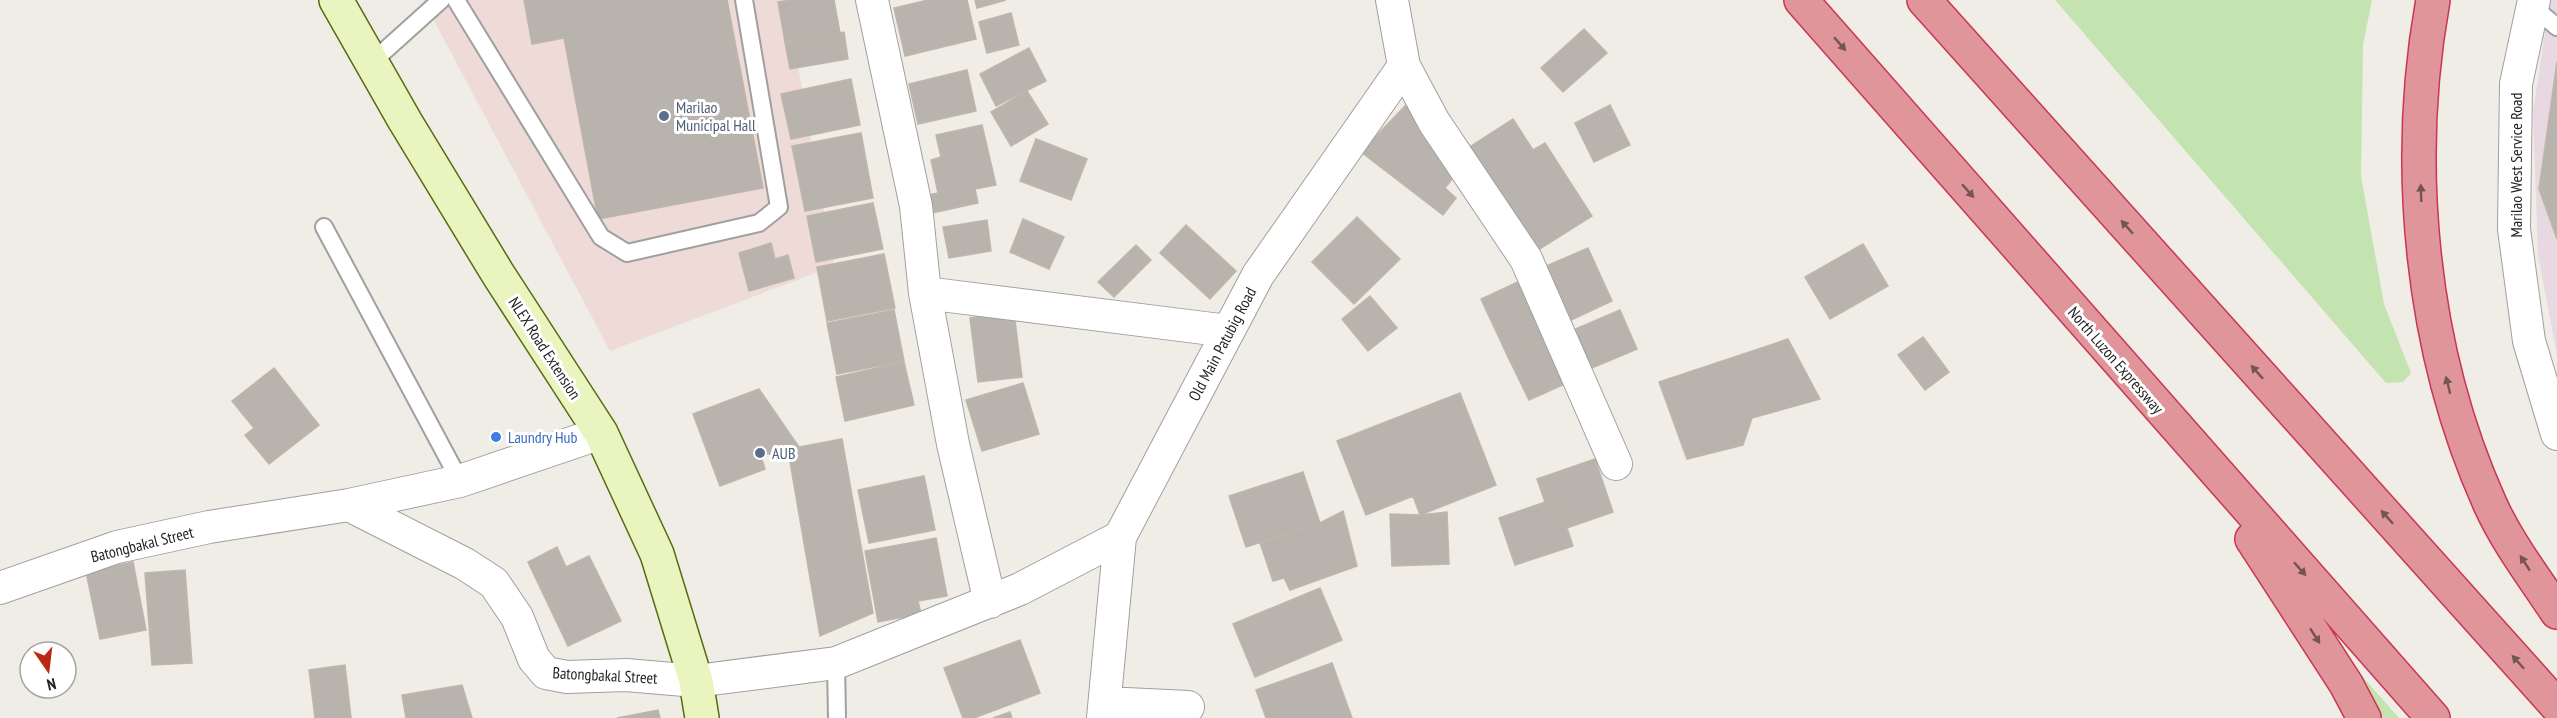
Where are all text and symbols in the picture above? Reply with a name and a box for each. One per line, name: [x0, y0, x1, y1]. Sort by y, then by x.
one-way arrow: [1833, 36, 1846, 51]
street label: Marilao West Service Road: [2506, 93, 2526, 237]
place label: Marilao Municipal Hall: [676, 97, 756, 135]
marker: Marilao Municipal Hall: [657, 109, 671, 123]
one-way arrow: [1961, 183, 1974, 198]
one-way arrow: [2416, 183, 2425, 202]
one-way arrow: [2121, 220, 2134, 235]
street label: Old Main Patubig Road: [1184, 284, 1260, 404]
street label: NLEX Road Extension: [504, 293, 586, 403]
street label: North Luzon Expressway: [2064, 302, 2168, 418]
one-way arrow: [2251, 365, 2264, 380]
one-way arrow: [2443, 376, 2452, 394]
place label: Laundry Hub: [508, 427, 578, 447]
marker: Laundry Hub: [489, 430, 503, 444]
place label: AUB: [772, 443, 795, 463]
marker: AUB: [753, 446, 767, 460]
one-way arrow: [2381, 510, 2394, 525]
street label: Batongbakal Street: [89, 521, 196, 566]
one-way arrow: [2519, 556, 2531, 572]
one-way arrow: [2293, 561, 2306, 576]
one-way arrow: [2309, 628, 2321, 644]
north arrow: [18, 640, 78, 700]
one-way arrow: [2512, 655, 2525, 670]
street label: Batongbakal Street: [552, 662, 659, 688]
text: N: [45, 674, 58, 695]

